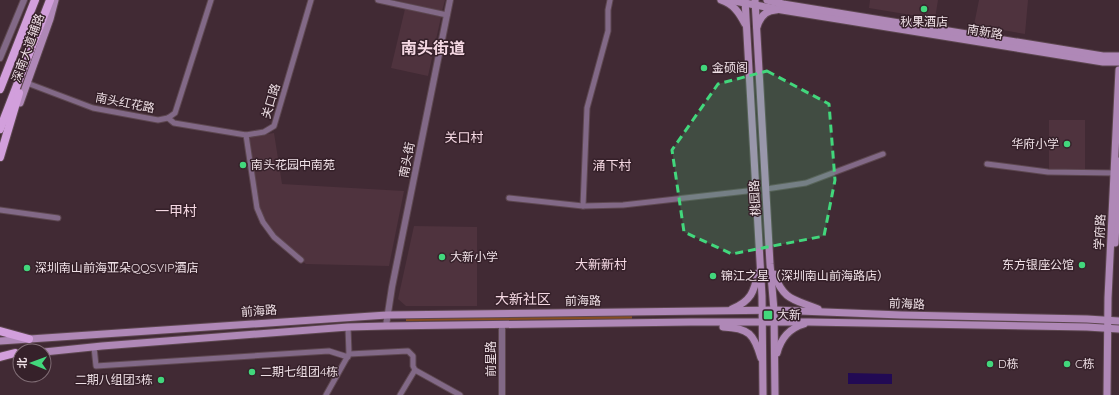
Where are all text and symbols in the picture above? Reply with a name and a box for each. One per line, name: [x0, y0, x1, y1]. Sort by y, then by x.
marker: 秋果酒店: [919, 4, 929, 14]
street label: 深南大道辅路: [8, 11, 47, 84]
place label: 秋果酒店: [900, 14, 948, 29]
street label: 南新路: [966, 21, 1004, 42]
district label: 南头街道: [401, 38, 465, 58]
place label: 金硕阁: [712, 60, 748, 75]
marker: 金硕阁: [699, 63, 709, 73]
street label: 关口路: [258, 81, 283, 120]
street label: 南头红花路: [94, 89, 156, 116]
district label: 关口村: [444, 129, 484, 145]
place label: 华府小学: [1011, 136, 1059, 151]
marker: 华府小学: [1062, 139, 1072, 149]
street label: 南头街: [396, 141, 417, 179]
place label: 南头花园中南苑: [251, 157, 335, 172]
district label: 涌下村: [592, 157, 632, 173]
marker: 南头花园中南苑: [238, 160, 248, 170]
street label: 桃园路: [746, 180, 763, 216]
district label: 一甲村: [155, 202, 197, 220]
street label: 学府路: [1091, 214, 1108, 250]
place label: 大新小学: [450, 249, 498, 264]
marker: 大新小学: [437, 252, 447, 262]
district label: 大新新村: [575, 256, 627, 272]
place label: 东方银座公馆: [1002, 257, 1074, 272]
place label: 深圳南山前海亚朵QQSVIP酒店: [35, 260, 198, 275]
marker: 东方银座公馆: [1077, 260, 1087, 270]
marker: 深圳南山前海亚朵QQSVIP酒店: [22, 263, 32, 273]
place label: 锦江之星（深圳南山前海路店）: [721, 268, 889, 283]
marker: 锦江之星（深圳南山前海路店）: [708, 271, 718, 281]
district label: 大新社区: [495, 290, 551, 308]
street label: 前海路: [565, 293, 601, 308]
street label: 前海路: [889, 295, 925, 312]
street label: 前海路: [240, 302, 277, 319]
place label: 大新: [777, 307, 801, 322]
marker: 大新: [762, 309, 774, 321]
street label: 前星路: [483, 341, 498, 377]
north arrow: [12, 343, 52, 383]
place label: D栋: [998, 356, 1019, 371]
place label: C栋: [1075, 356, 1095, 371]
text: 北: [15, 357, 29, 368]
marker: D栋: [985, 359, 995, 369]
marker: C栋: [1062, 359, 1072, 369]
place label: 二期七组团4栋: [260, 364, 338, 379]
marker: 二期七组团4栋: [247, 367, 257, 377]
place label: 二期八组团3栋: [75, 372, 153, 387]
marker: 二期八组团3栋: [156, 375, 166, 385]

